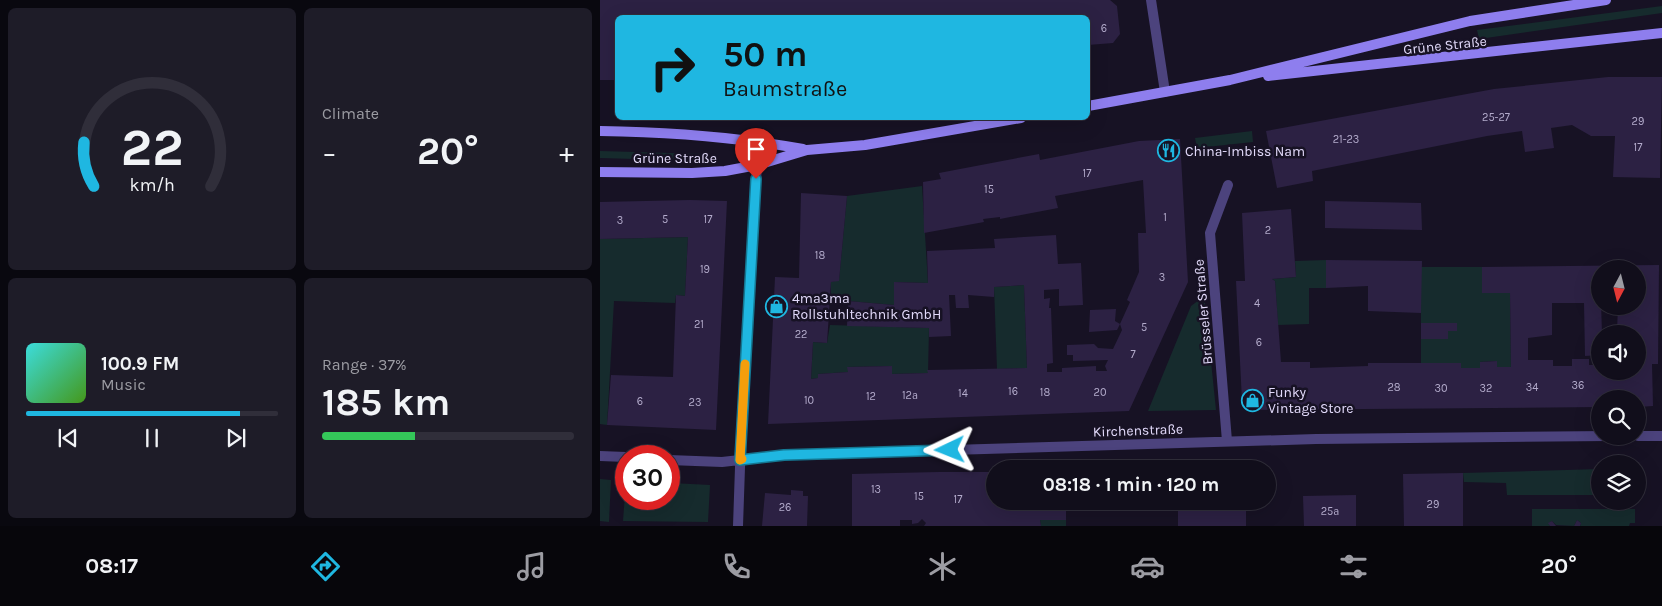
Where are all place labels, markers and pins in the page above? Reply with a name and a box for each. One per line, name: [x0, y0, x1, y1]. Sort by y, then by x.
pin: [735, 128, 777, 179]
restaurant icon: China-Imbiss Nam: [1157, 139, 1181, 163]
place label: China-Imbiss Nam: [1185, 143, 1305, 160]
place label: 4ma3ma Rollstuhltechnik GmbH: [792, 290, 941, 323]
shop icon: 4ma3ma Rollstuhltechnik GmbH: [764, 294, 788, 318]
place label: Funky Vintage Store: [1268, 384, 1354, 417]
shop icon: Funky Vintage Store: [1240, 388, 1264, 412]

